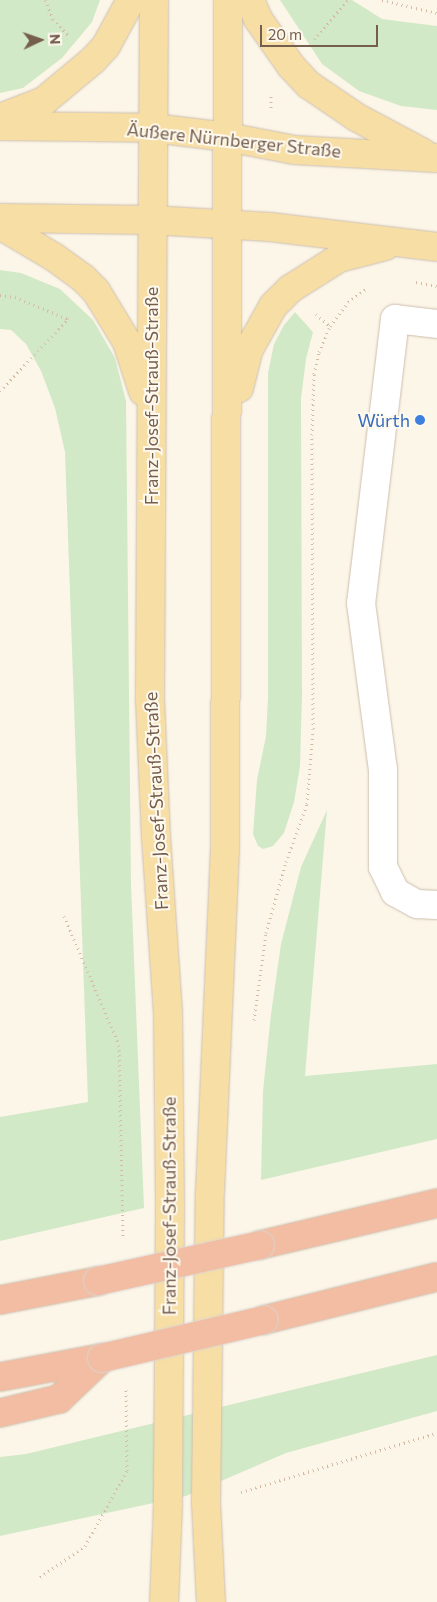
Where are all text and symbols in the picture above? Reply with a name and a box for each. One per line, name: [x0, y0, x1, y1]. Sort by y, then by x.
north arrow: [15, 15, 65, 65]
scale bar: [262, 15, 380, 47]
text: 20 m: [268, 25, 302, 43]
text: N: [47, 34, 64, 45]
street label: Äußere Nürnberger Straße: [126, 118, 342, 162]
street label: Franz-Josef-Strauß-Straße: [140, 287, 162, 505]
place label: Würth: [358, 409, 410, 431]
marker: Würth: [414, 414, 426, 426]
street label: Franz-Josef-Strauß-Straße: [140, 691, 172, 911]
street label: Franz-Josef-Strauß-Straße: [158, 1097, 180, 1315]

